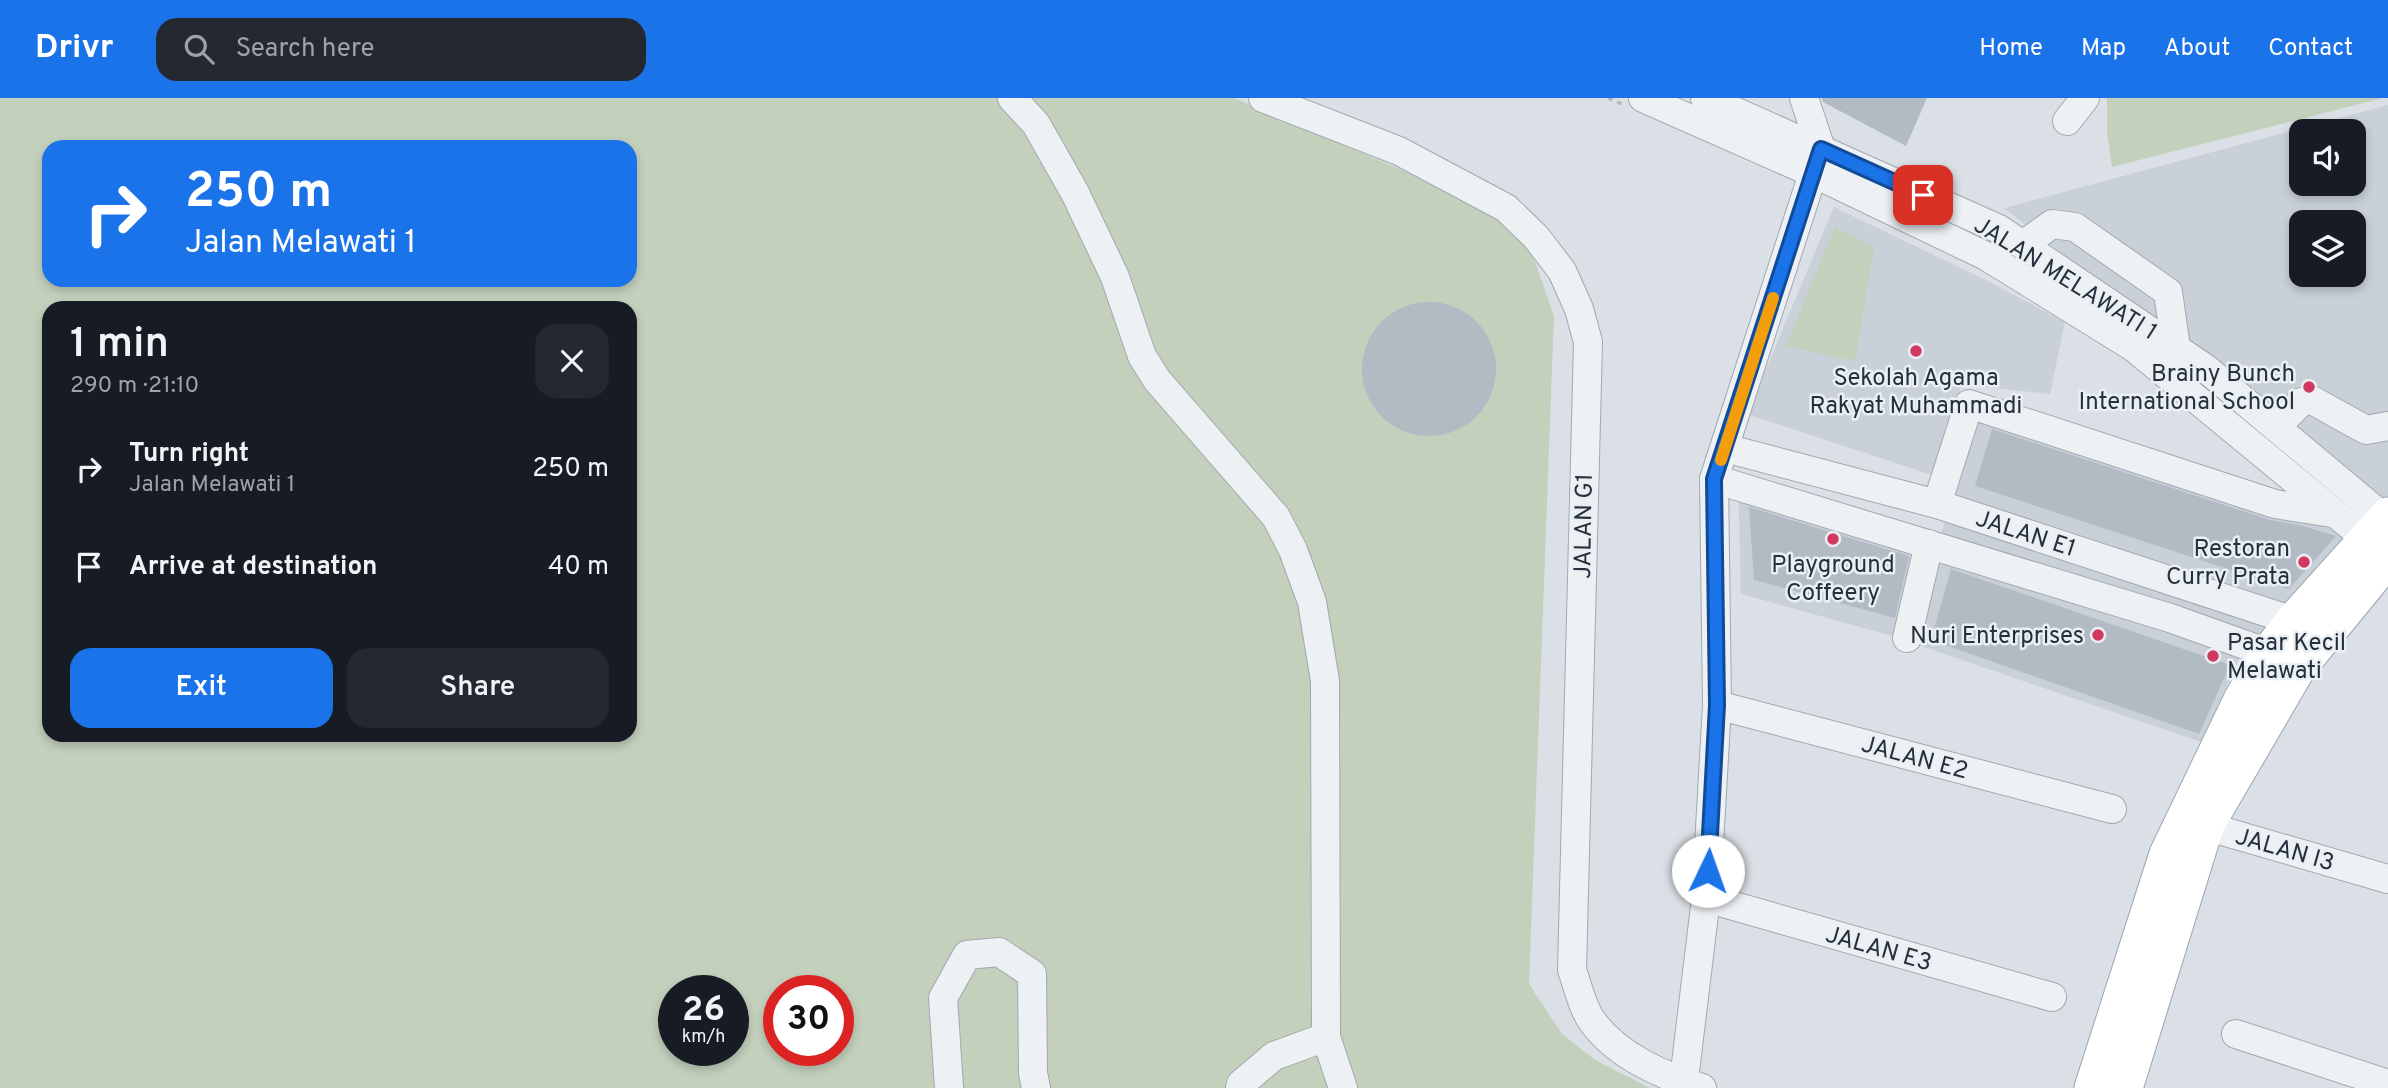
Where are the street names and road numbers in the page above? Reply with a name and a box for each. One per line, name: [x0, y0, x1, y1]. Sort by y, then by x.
street label: JALAN MELAWATI 1: [1968, 211, 2162, 348]
street label: JALAN G1: [1569, 473, 1601, 579]
street label: JALAN E1: [1971, 505, 2079, 565]
street label: JALAN E2: [1858, 730, 1971, 788]
street label: JALAN I3: [2232, 823, 2337, 879]
street label: JALAN E3: [1822, 920, 1935, 979]

